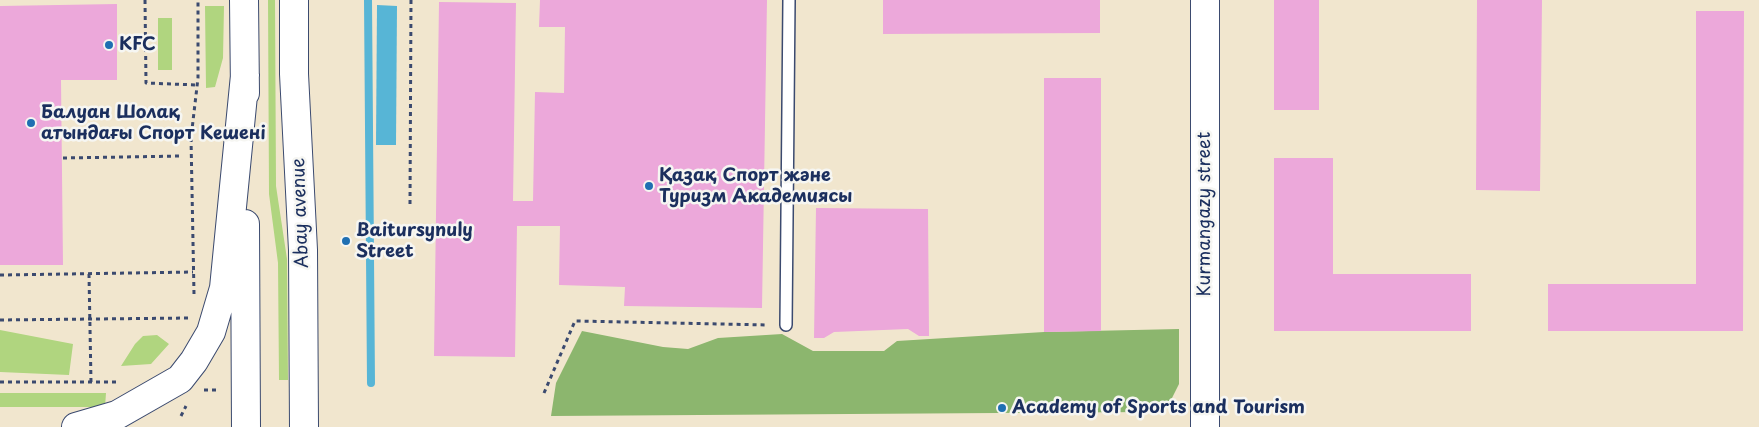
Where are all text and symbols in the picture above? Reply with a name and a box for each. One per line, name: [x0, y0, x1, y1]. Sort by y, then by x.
place label: KFC: [119, 34, 156, 56]
marker: KFC: [103, 39, 115, 51]
place label: Балуан Шолақ атындағы Спорт Кешені: [41, 102, 266, 144]
marker: Балуан Шолақ атындағы Спорт Кешені: [25, 117, 37, 129]
street label: Kurmangazy street: [1194, 132, 1216, 296]
street label: Abay avenue: [288, 157, 314, 269]
place label: Қазақ Спорт және Туризм Академиясы: [659, 165, 852, 208]
marker: Қазақ Спорт және Туризм Академиясы: [643, 180, 655, 192]
place label: Baitursynuly Street: [356, 220, 473, 262]
marker: Baitursynuly Street: [340, 235, 352, 247]
place label: Academy of Sports and Tourism: [1012, 397, 1305, 419]
marker: Academy of Sports and Tourism: [996, 402, 1008, 414]

